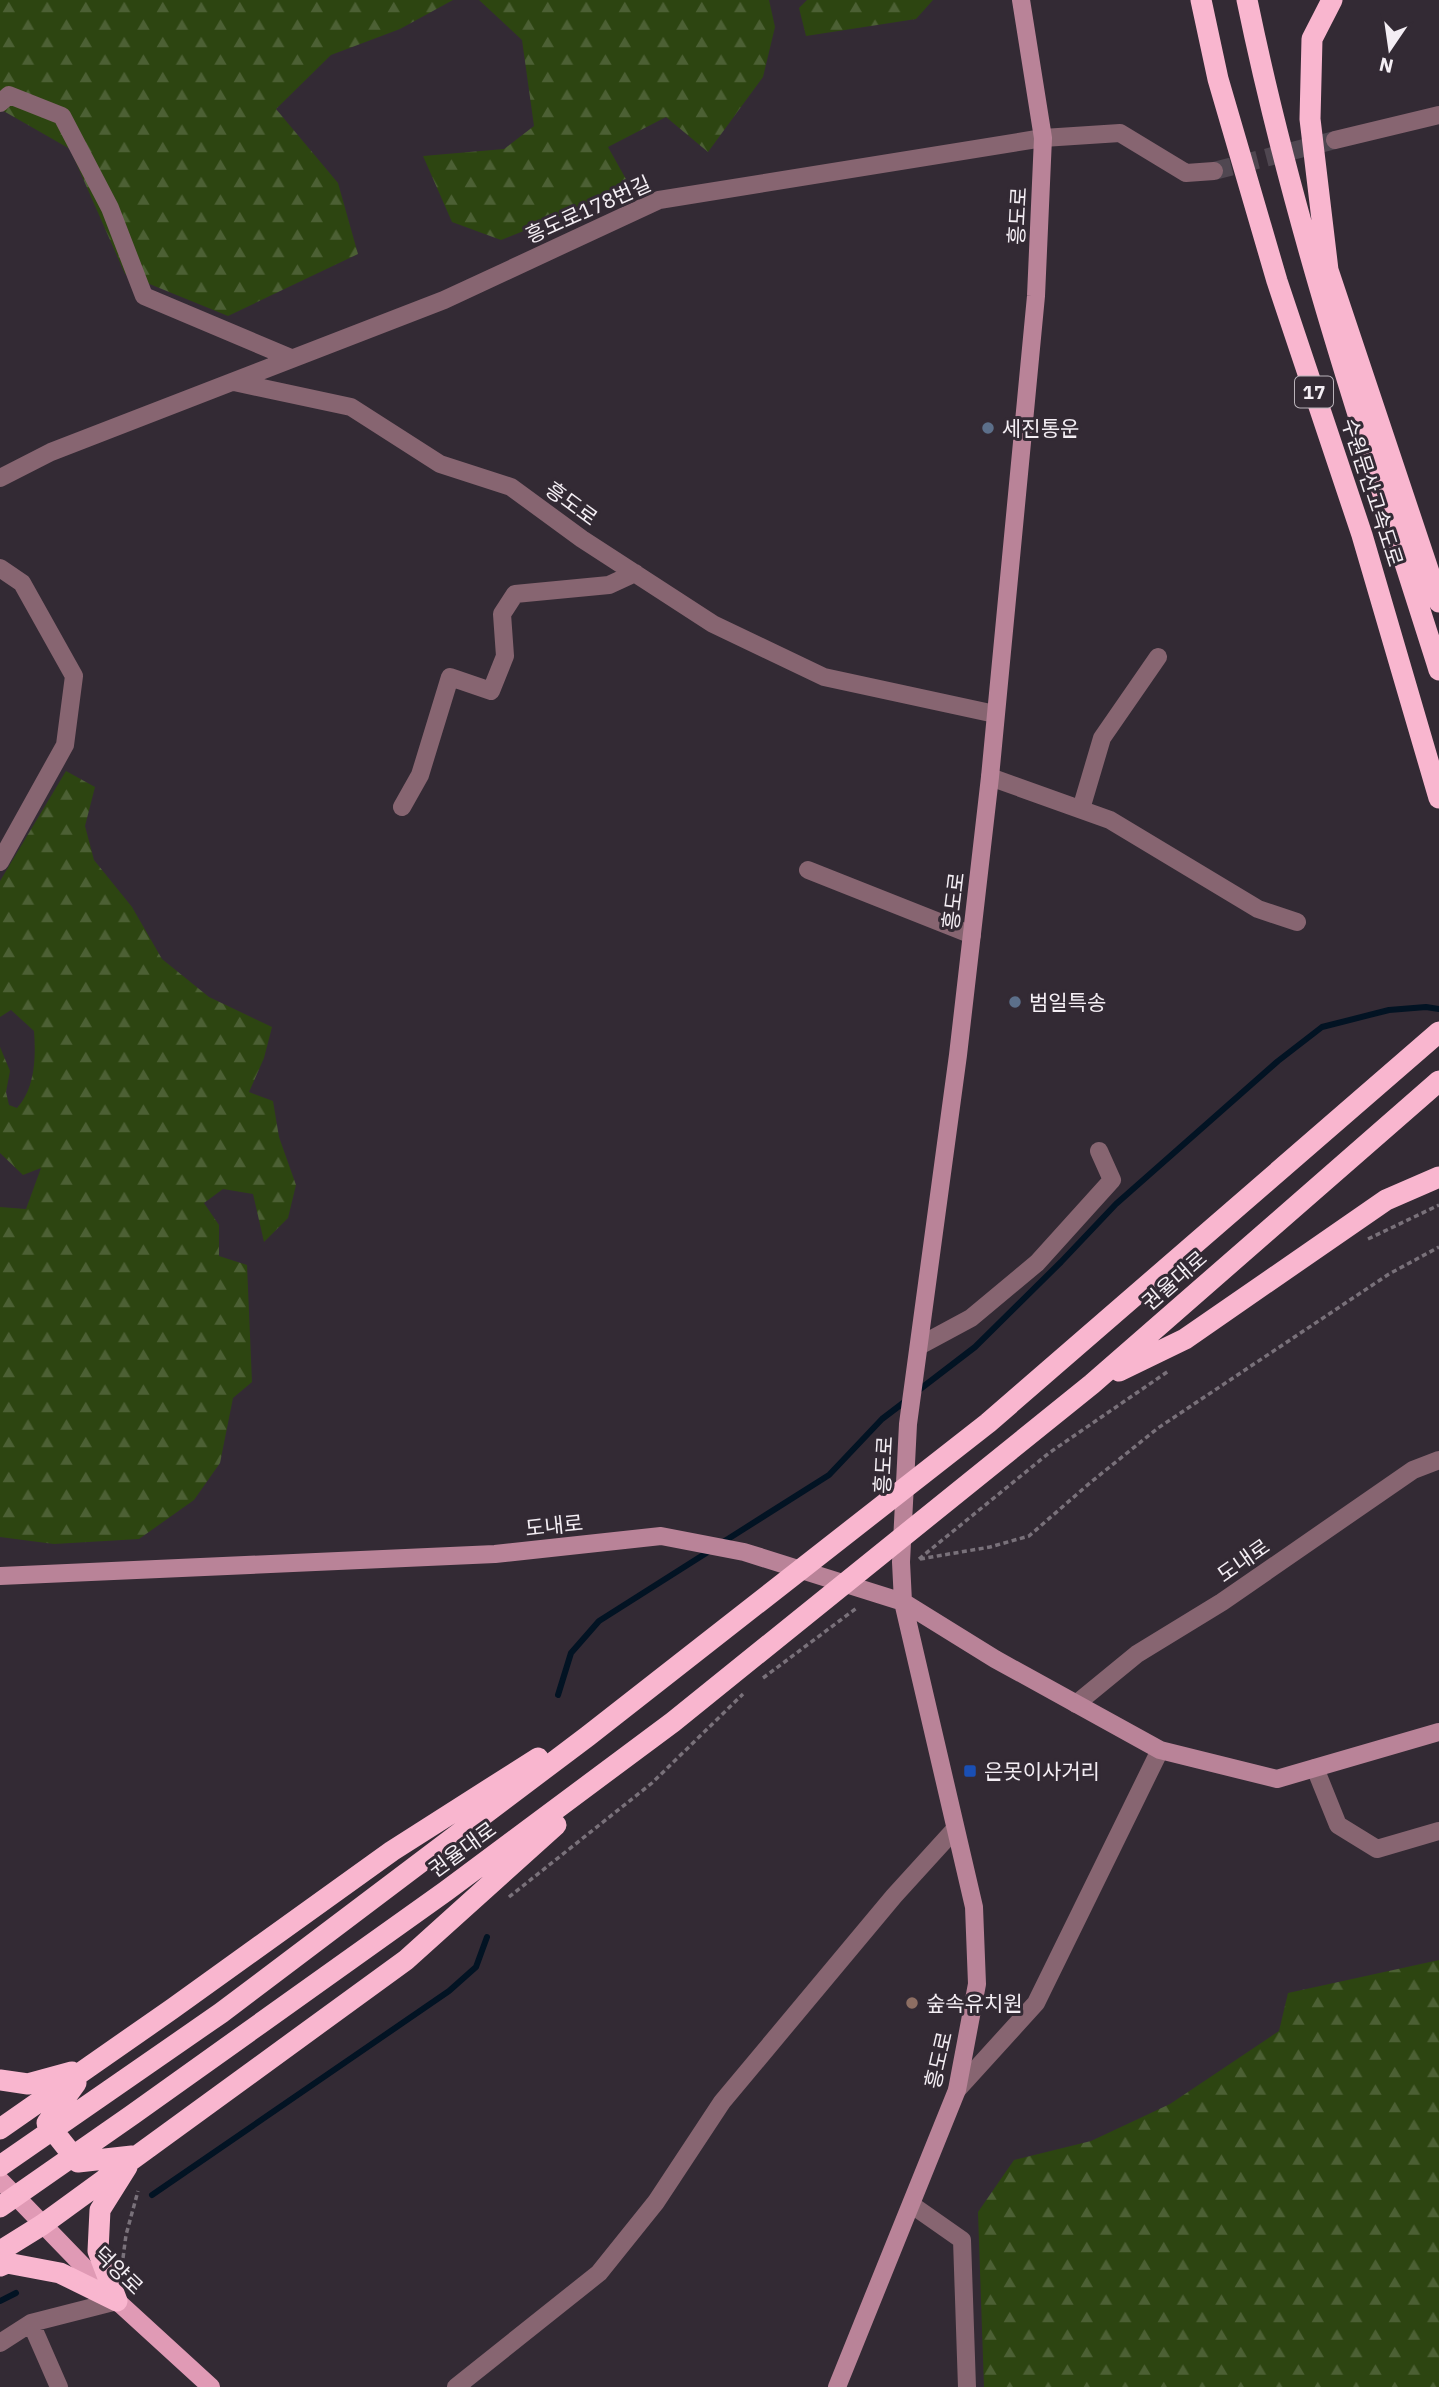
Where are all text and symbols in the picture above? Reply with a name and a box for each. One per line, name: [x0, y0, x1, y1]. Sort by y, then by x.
north arrow: [1355, 14, 1425, 84]
text: N: [1377, 52, 1396, 79]
street label: 흥도로178번길: [521, 169, 655, 249]
street label: 흥도로: [1002, 186, 1032, 246]
road number: 17: [1295, 376, 1333, 408]
place label: 세진통운: [1002, 414, 1079, 442]
street label: 수원문산고속도로: [1336, 414, 1410, 570]
marker: 세진통운: [980, 420, 996, 436]
street label: 흥도로: [540, 475, 604, 531]
street label: 흥도로: [936, 871, 970, 931]
place label: 범일특송: [1029, 988, 1106, 1016]
marker: 범일특송: [1007, 994, 1023, 1010]
street label: 권율대로: [1136, 1244, 1212, 1316]
street label: 흥도로: [868, 1435, 898, 1495]
street label: 도내로: [524, 1508, 584, 1542]
street label: 도내로: [1211, 1532, 1275, 1588]
place label: 은못이사거리: [984, 1757, 1100, 1785]
marker: 은못이사거리: [962, 1763, 978, 1779]
street label: 권율대로: [423, 1815, 501, 1883]
place label: 숲속유치원: [926, 1989, 1023, 2017]
marker: 숲속유치원: [904, 1995, 920, 2011]
street label: 흥도로: [918, 2029, 958, 2091]
street label: 덕양로: [88, 2240, 150, 2300]

